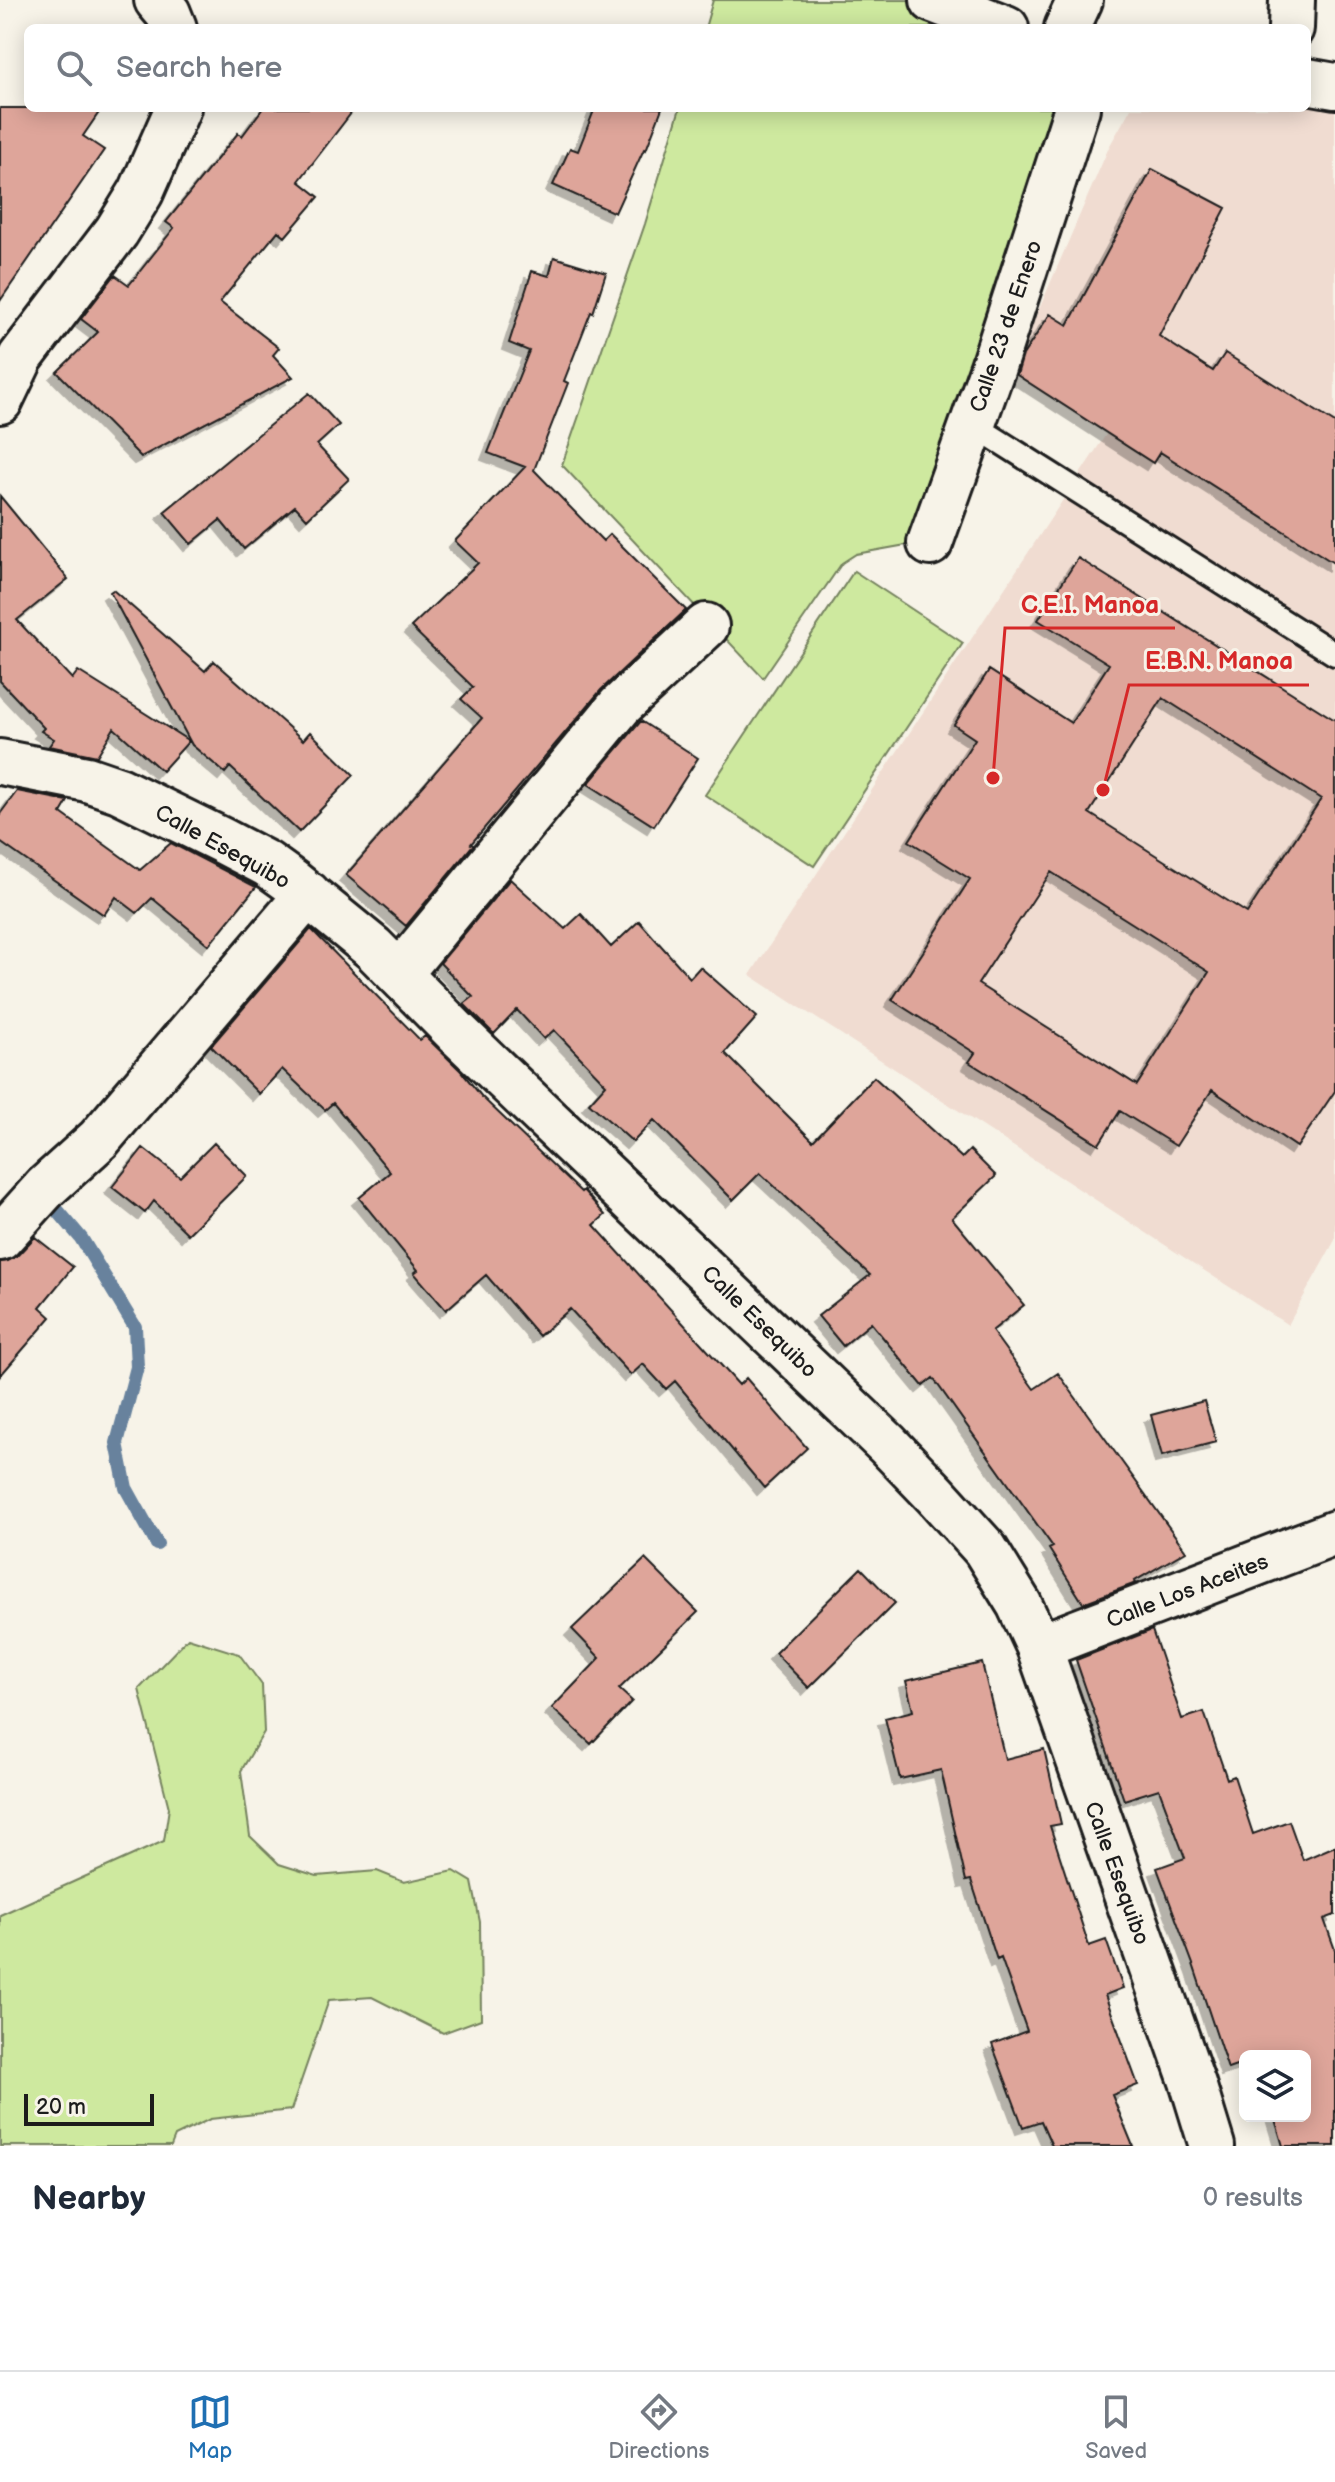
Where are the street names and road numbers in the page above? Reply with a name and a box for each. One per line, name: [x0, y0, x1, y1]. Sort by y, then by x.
street label: Calle 23 de Enero: [964, 237, 1049, 416]
street label: Calle Esequibo: [150, 799, 295, 896]
street label: Calle Esequibo: [696, 1260, 822, 1384]
street label: Calle Los Aceites: [1103, 1548, 1272, 1635]
street label: Calle Esequibo: [1078, 1798, 1155, 1949]

